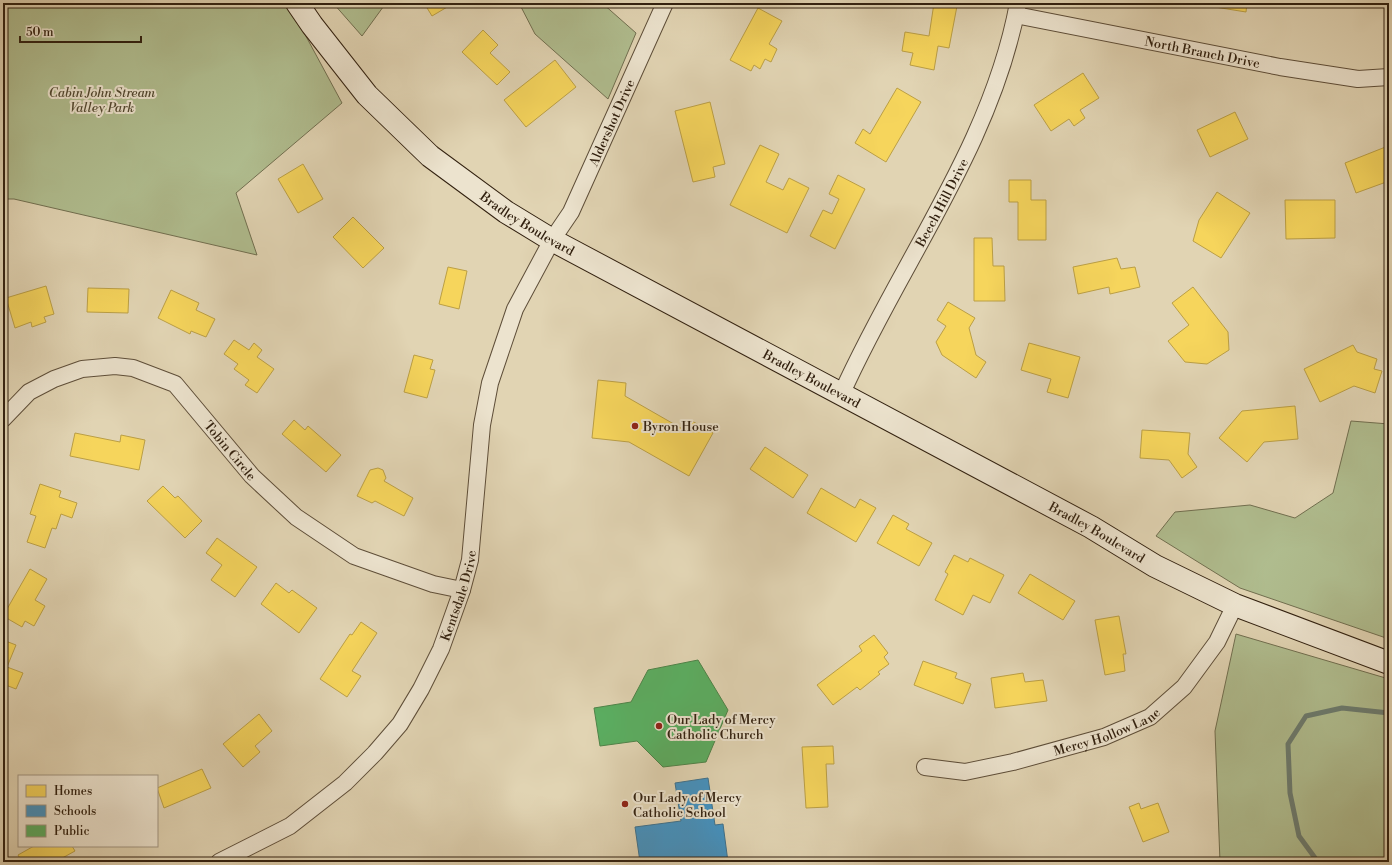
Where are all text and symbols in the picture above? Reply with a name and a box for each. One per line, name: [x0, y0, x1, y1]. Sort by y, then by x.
scale bar: [20, 18, 141, 44]
text: 50 m: [26, 25, 54, 40]
street label: North Branch Drive: [1143, 34, 1262, 72]
street label: Aldershot Drive: [585, 77, 639, 170]
park label: Cabin John Stream Valley Park: [49, 85, 156, 116]
street label: Beech Hill Drive: [912, 156, 972, 251]
street label: Bradley Boulevard: [476, 188, 577, 260]
street label: Bradley Boulevard: [759, 346, 863, 412]
street label: Tobin Circle: [200, 418, 260, 484]
place label: Byron House: [642, 419, 719, 435]
marker: Byron House: [630, 421, 640, 431]
street label: Bradley Boulevard: [1045, 499, 1148, 567]
street label: Kentsdale Drive: [437, 549, 480, 643]
street label: Mercy Hollow Lane: [1052, 704, 1164, 759]
place label: Our Lady of Mercy Catholic Church: [667, 712, 776, 743]
marker: Our Lady of Mercy Catholic Church: [654, 721, 664, 731]
legend: [18, 775, 158, 847]
text: Homes: [54, 784, 92, 799]
place label: Our Lady of Mercy Catholic School: [633, 790, 742, 821]
marker: Our Lady of Mercy Catholic School: [620, 799, 630, 809]
text: Schools: [54, 804, 96, 819]
text: Public: [54, 824, 90, 839]

